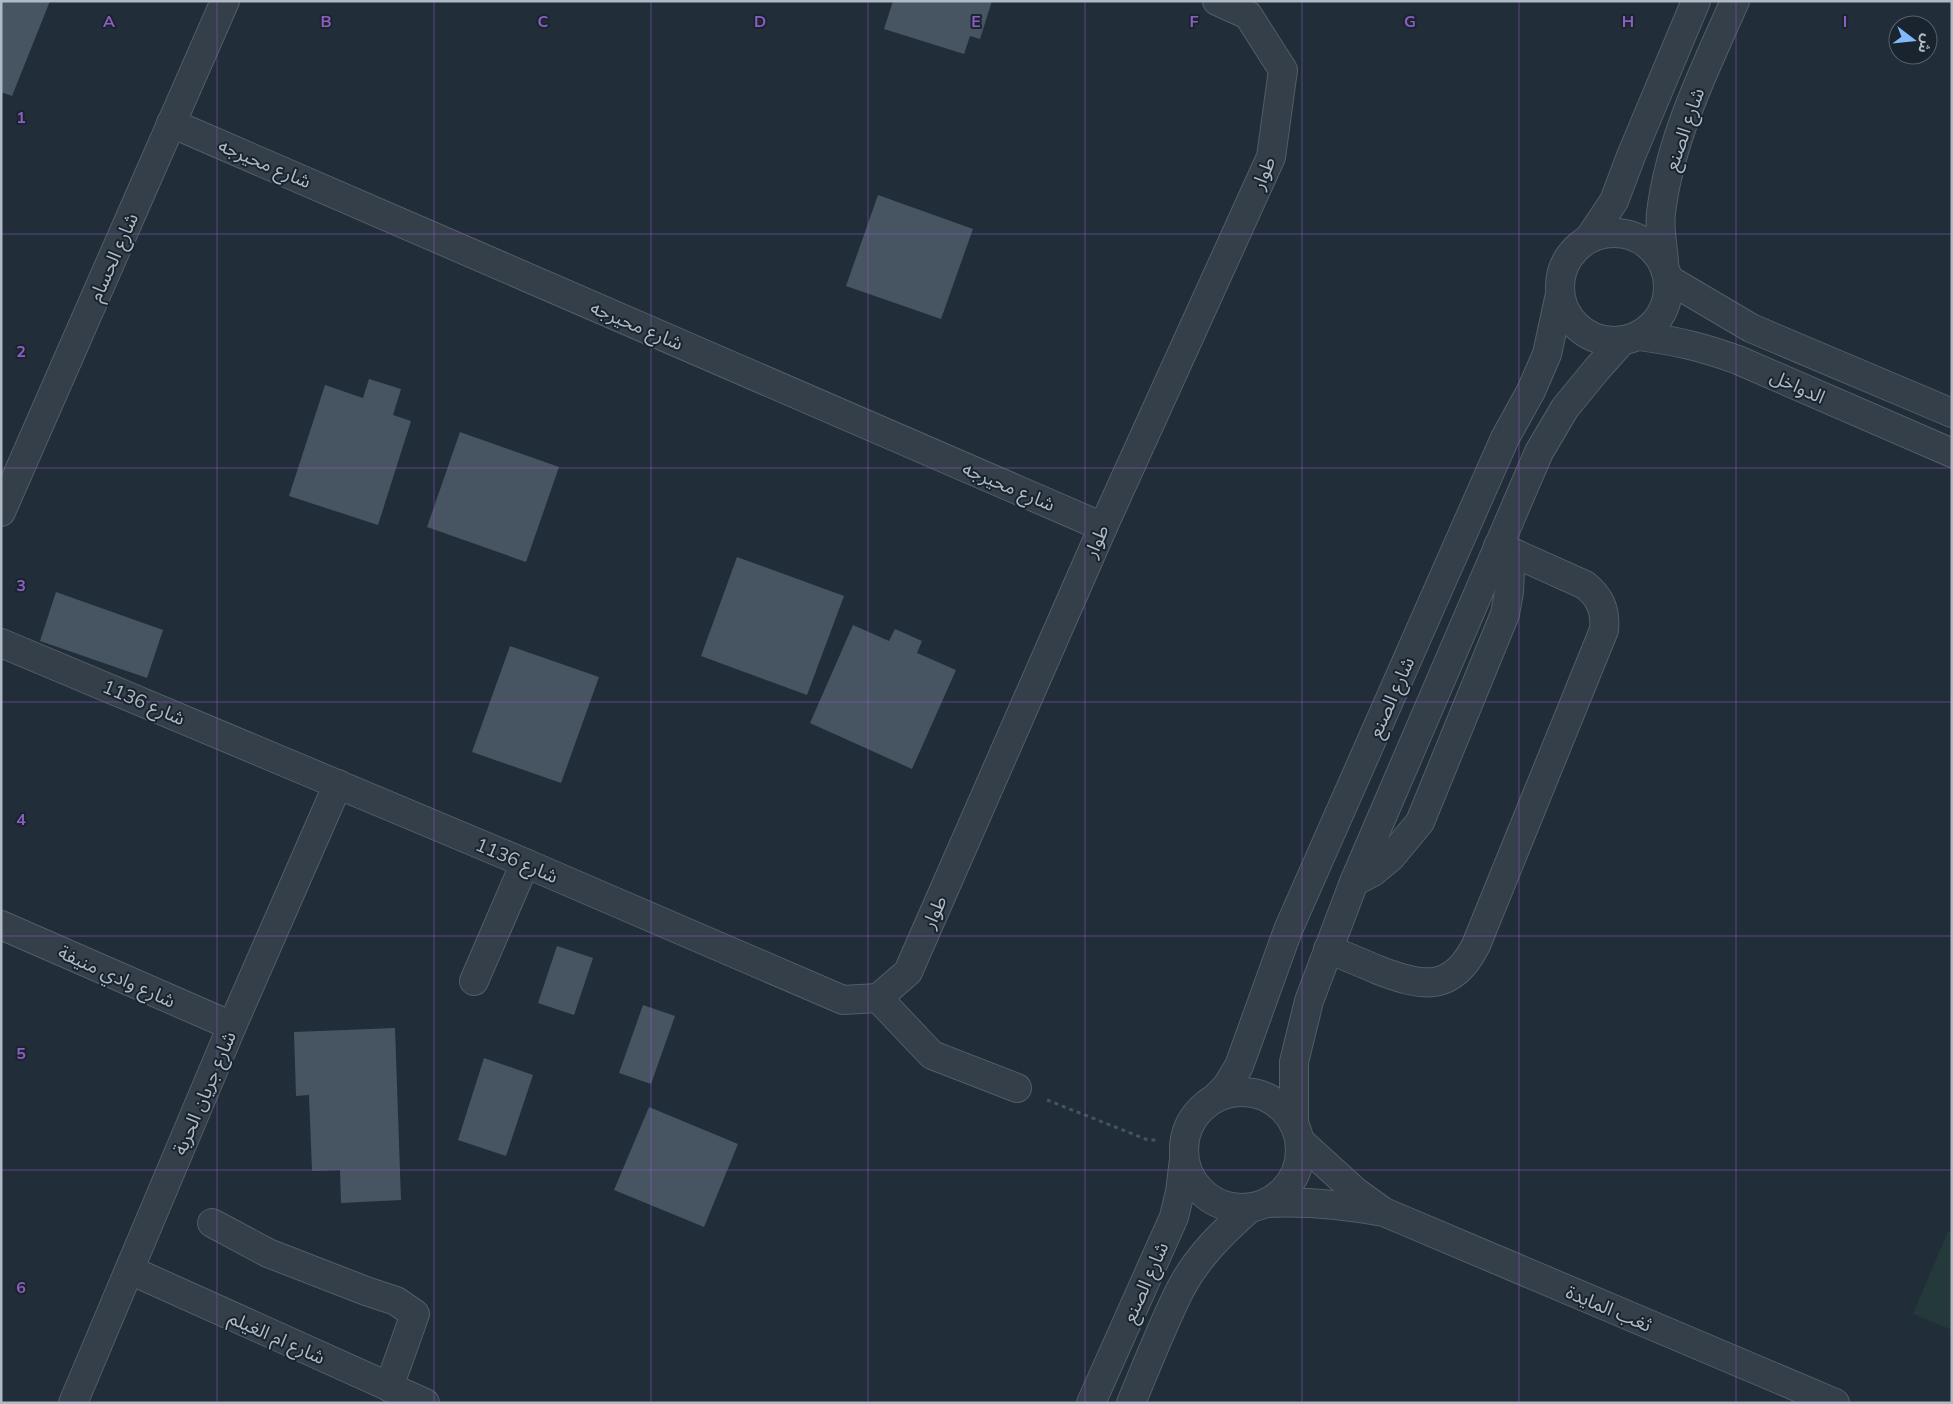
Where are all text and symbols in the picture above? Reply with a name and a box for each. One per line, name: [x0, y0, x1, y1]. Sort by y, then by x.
text: A: [103, 11, 115, 31]
text: B: [320, 11, 332, 31]
text: C: [538, 11, 549, 31]
text: D: [754, 11, 766, 31]
text: E: [971, 11, 981, 31]
text: F: [1189, 11, 1199, 31]
text: G: [1404, 11, 1416, 31]
text: H: [1622, 11, 1634, 31]
text: I: [1843, 11, 1847, 31]
north arrow: [1888, 15, 1938, 65]
text: ش: [1914, 32, 1937, 55]
street label: شارع الصنع: [1659, 84, 1712, 175]
text: 1: [16, 107, 26, 127]
street label: شارع محيرجه: [214, 133, 315, 195]
street label: طوار: [1245, 153, 1280, 194]
street label: شارع الحسام: [83, 209, 146, 306]
street label: شارع محيرجه: [586, 295, 687, 357]
text: 2: [16, 341, 26, 361]
street label: الدواخل: [1767, 363, 1829, 409]
street label: شارع محيرجه: [958, 456, 1059, 518]
street label: طوار: [1078, 521, 1114, 562]
text: 3: [16, 575, 26, 595]
street label: شارع الصنع: [1363, 653, 1422, 742]
street label: شارع 1136: [98, 674, 189, 732]
text: 4: [16, 809, 26, 829]
street label: شارع 1136: [471, 832, 562, 890]
street label: طوار: [916, 892, 952, 933]
street label: شارع وادي منيفة: [53, 939, 179, 1016]
street label: شارع جريان الحربة: [167, 1027, 243, 1159]
text: 5: [16, 1043, 26, 1063]
street label: شارع الصنع: [1117, 1238, 1176, 1327]
text: 6: [16, 1277, 26, 1297]
street label: ثغب المايدة: [1563, 1279, 1655, 1337]
street label: شارع ام الغيلم: [224, 1305, 329, 1372]

